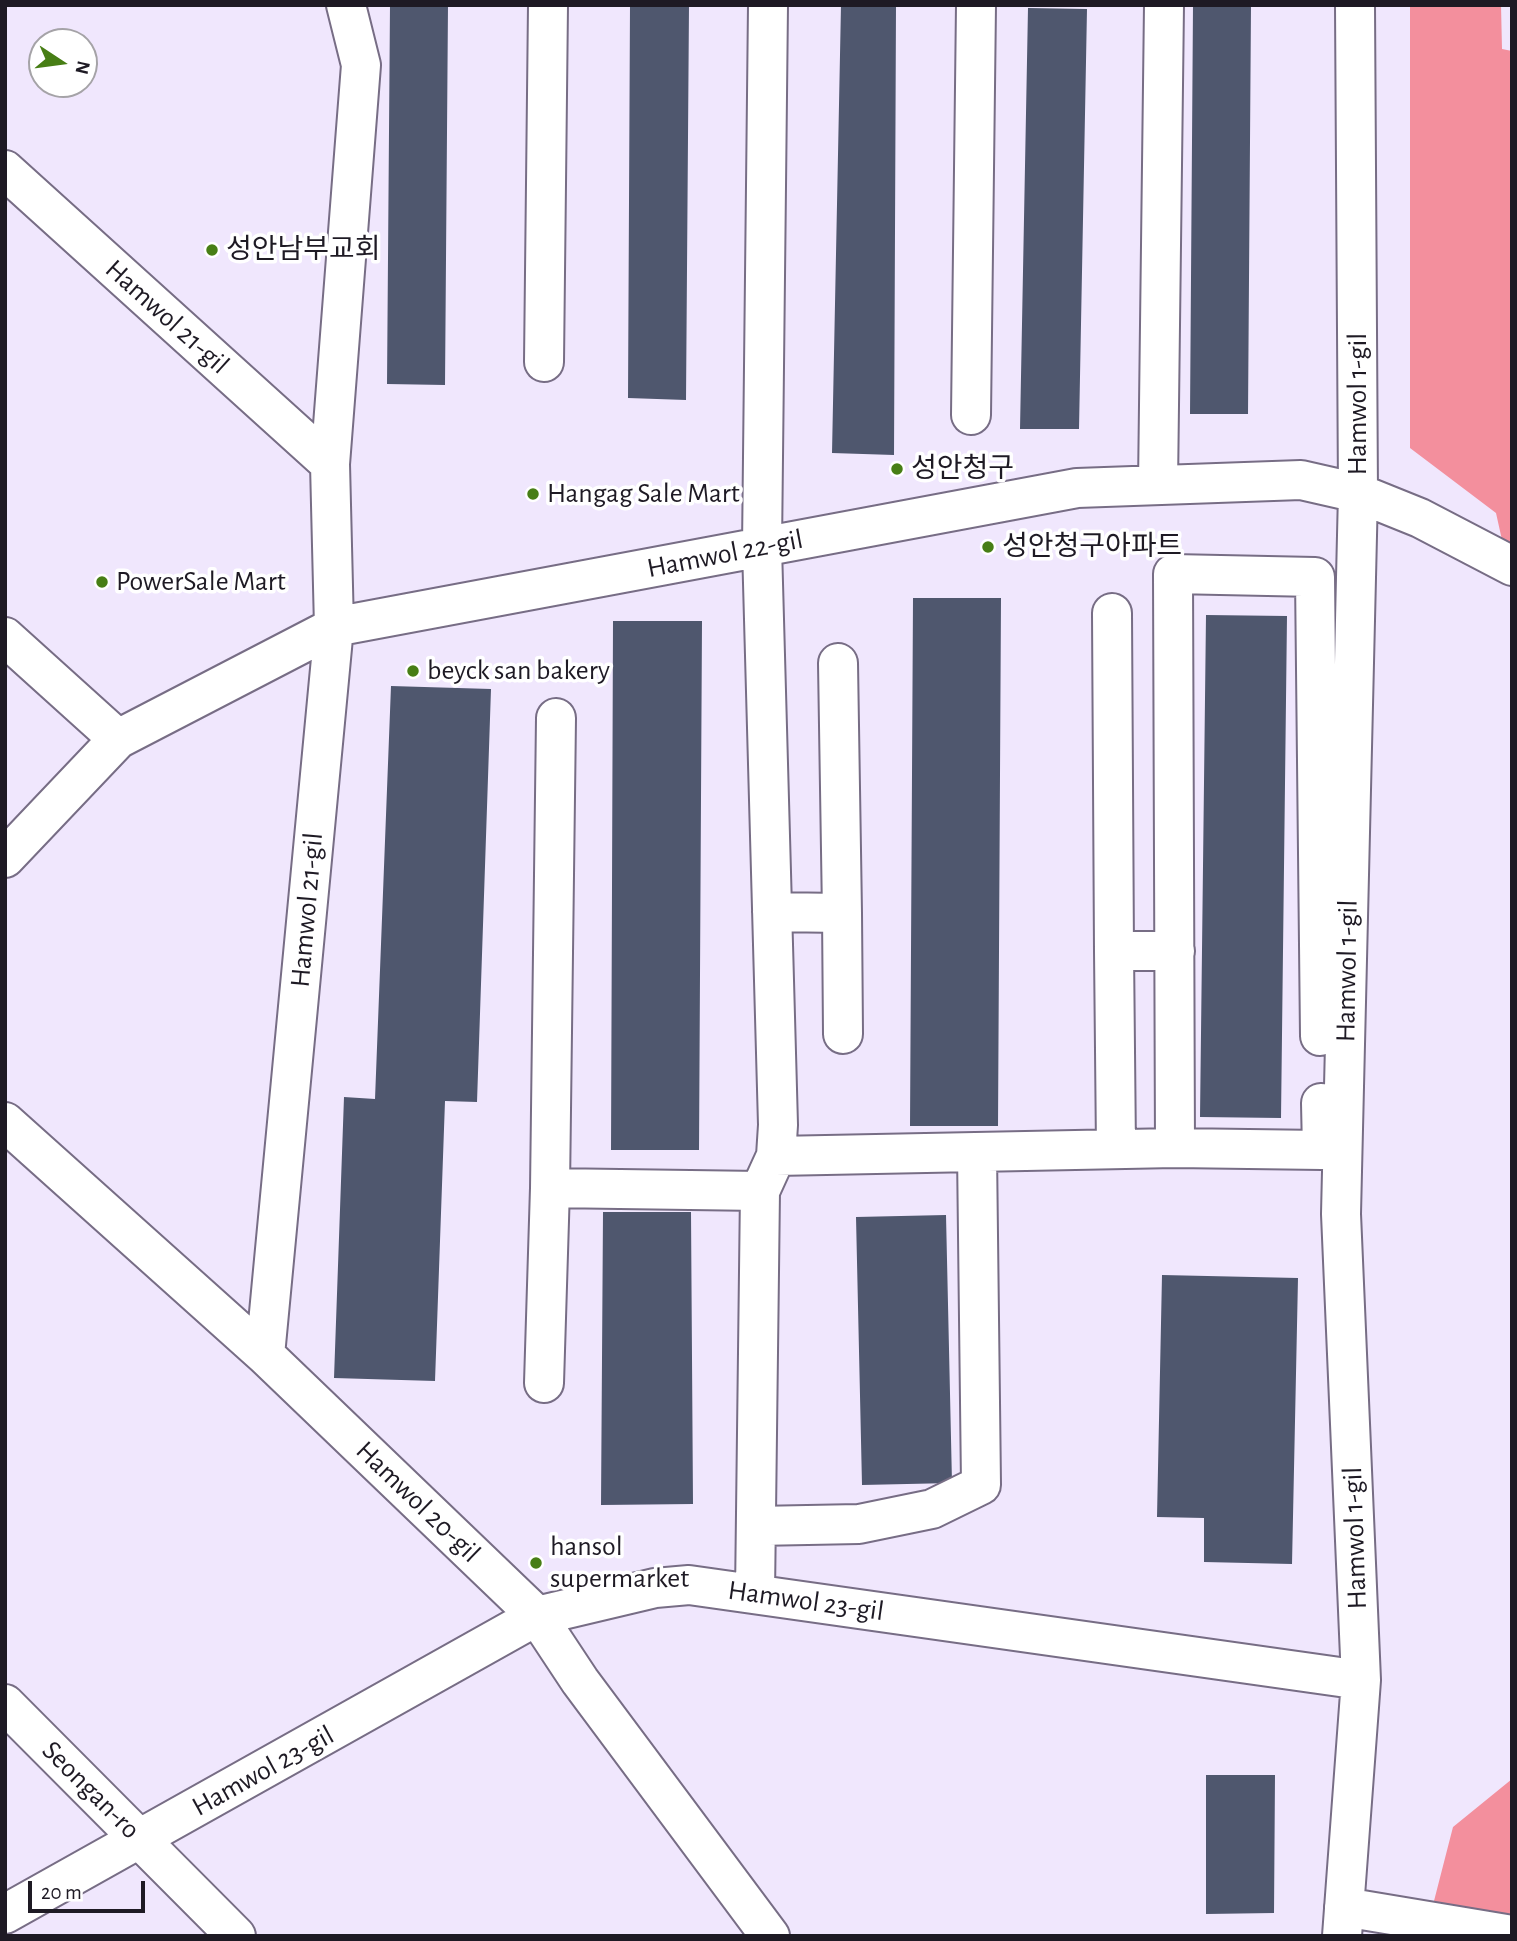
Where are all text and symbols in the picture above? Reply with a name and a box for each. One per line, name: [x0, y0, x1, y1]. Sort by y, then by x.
north arrow: [28, 28, 98, 98]
text: N: [71, 59, 93, 76]
place label: 성안남부교회: [226, 233, 381, 267]
marker: 성안남부교회: [204, 242, 220, 258]
street label: Hamwol 21-gil: [98, 253, 236, 381]
street label: Hamwol 1-gil: [1341, 333, 1375, 475]
place label: 성안청구: [911, 452, 1014, 486]
marker: 성안청구: [889, 461, 905, 477]
place label: Hangag Sale Mart: [547, 477, 740, 511]
marker: Hangag Sale Mart: [525, 486, 541, 502]
street label: Hamwol 22-gil: [644, 522, 806, 586]
place label: 성안청구아파트: [1002, 530, 1182, 564]
marker: 성안청구아파트: [980, 539, 996, 555]
place label: PowerSale Mart: [116, 565, 286, 599]
marker: PowerSale Mart: [94, 574, 110, 590]
place label: beyck san bakery: [427, 654, 610, 688]
marker: beyck san bakery: [405, 663, 421, 679]
street label: Hamwol 21-gil: [284, 831, 330, 989]
street label: Hamwol 1-gil: [1329, 899, 1365, 1043]
street label: Hamwol 20-gil: [349, 1434, 487, 1570]
street label: Hamwol 1-gil: [1336, 1466, 1374, 1610]
place label: hansol supermarket: [550, 1530, 689, 1596]
marker: hansol supermarket: [528, 1555, 544, 1571]
street label: Hamwol 23-gil: [726, 1573, 886, 1629]
street label: Hamwol 23-gil: [186, 1718, 340, 1824]
street label: Seongan-ro: [35, 1734, 147, 1846]
scale bar: [32, 1868, 149, 1912]
text: 20 m: [41, 1882, 82, 1903]

